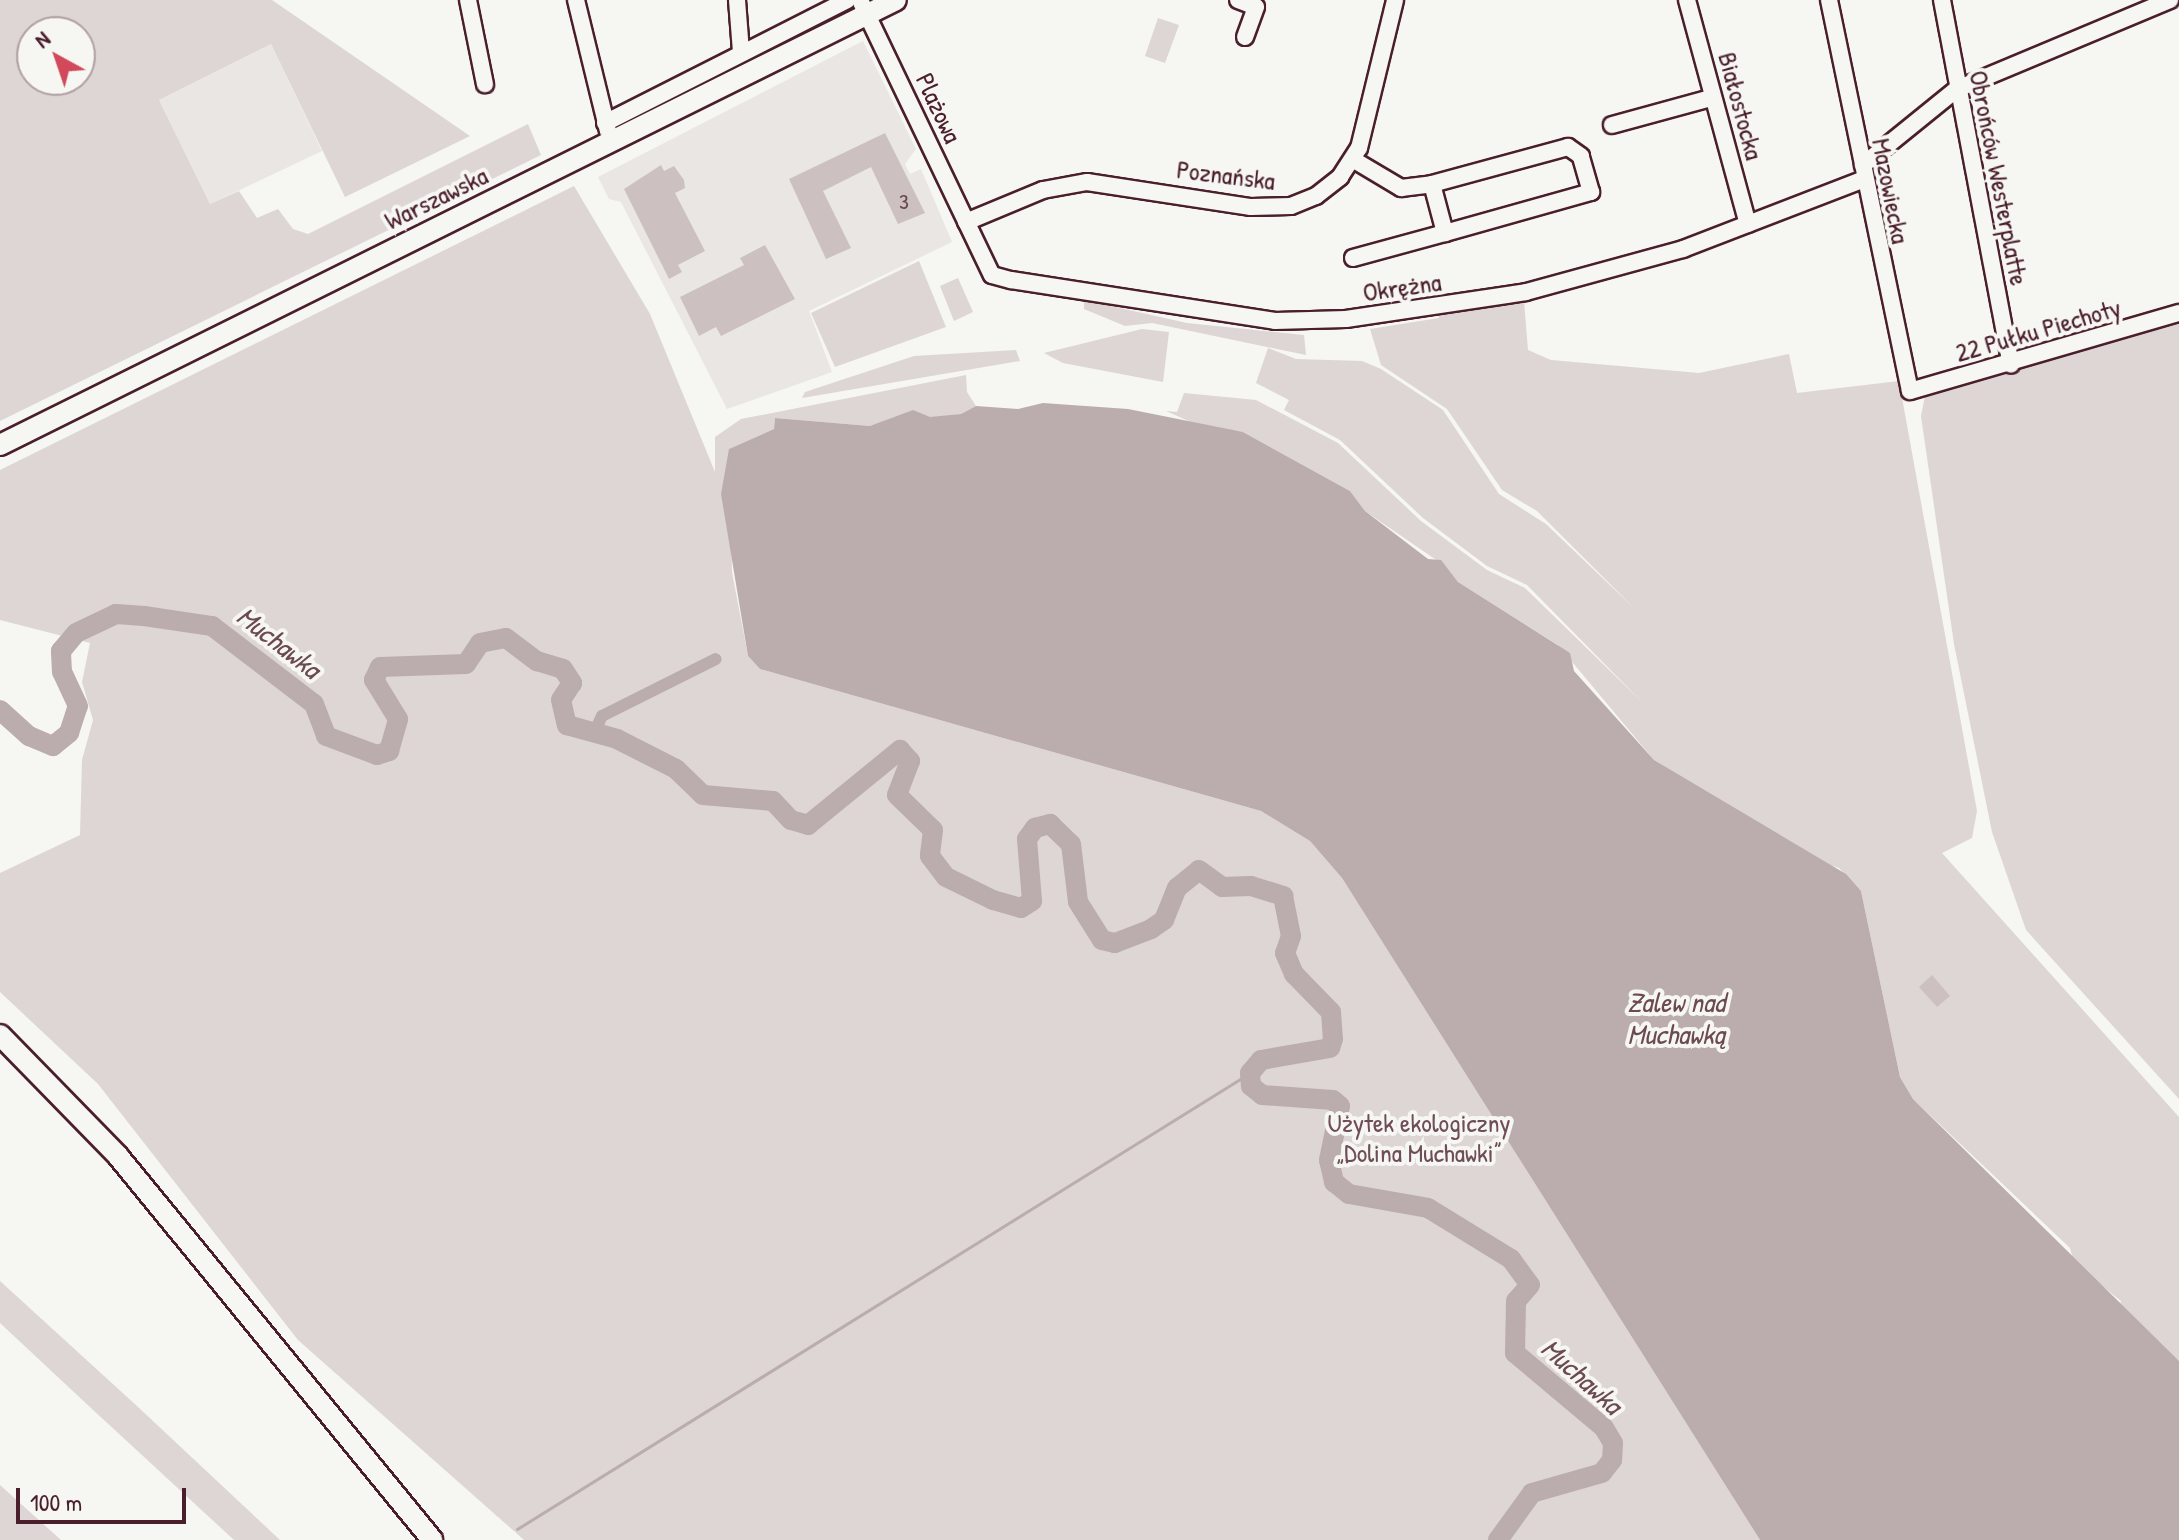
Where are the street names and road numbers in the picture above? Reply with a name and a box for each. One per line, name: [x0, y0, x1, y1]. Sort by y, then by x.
street label: Białostocka: [1712, 49, 1770, 163]
street label: Plażowa: [909, 68, 969, 148]
street label: Obrońców Westerplatte: [1963, 68, 2035, 288]
street label: Mazowiecka: [1866, 136, 1916, 246]
street label: Poznańska: [1175, 153, 1277, 197]
street label: Warszawska: [379, 160, 493, 236]
street label: Okrężna: [1361, 266, 1443, 308]
street label: 22 Pułku Piechoty: [1952, 292, 2124, 368]

